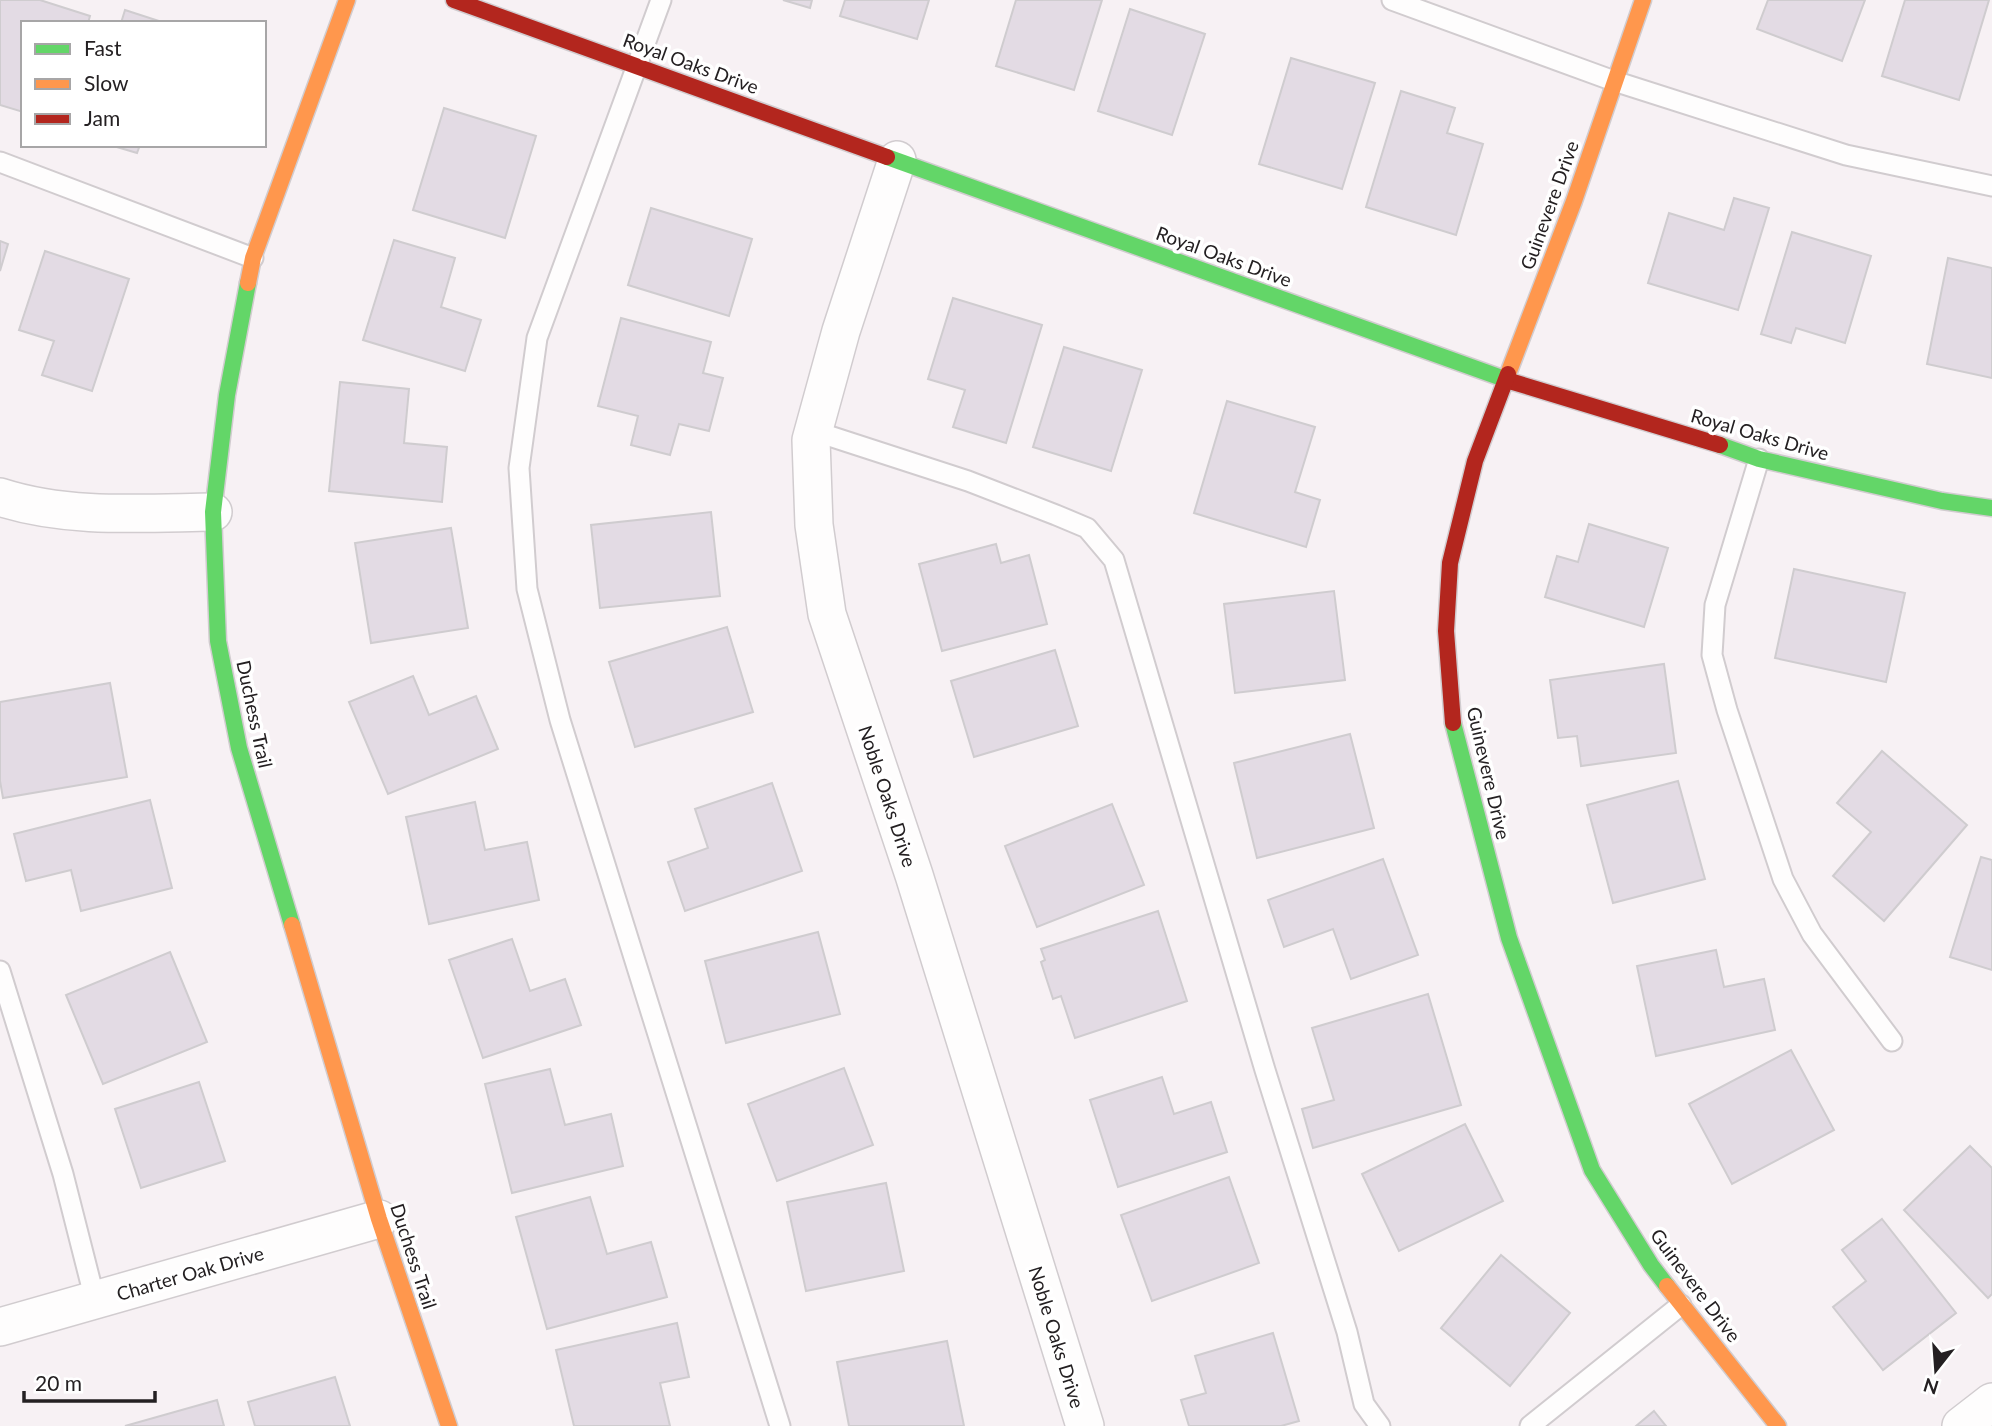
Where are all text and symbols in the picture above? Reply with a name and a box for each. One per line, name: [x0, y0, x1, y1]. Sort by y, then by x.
legend: [21, 21, 266, 147]
street label: Royal Oaks Drive: [620, 28, 762, 98]
text: Fast: [84, 35, 122, 60]
text: Slow: [84, 70, 129, 95]
text: Jam: [84, 105, 120, 130]
street label: Guinevere Drive: [1515, 137, 1583, 273]
street label: Royal Oaks Drive: [1153, 221, 1295, 291]
street label: Royal Oaks Drive: [1688, 403, 1832, 465]
street label: Duchess Trail: [232, 658, 278, 770]
street label: Guinevere Drive: [1463, 704, 1515, 842]
street label: Noble Oaks Drive: [854, 722, 922, 870]
street label: Duchess Trail: [386, 1200, 442, 1312]
street label: Guinevere Drive: [1646, 1224, 1746, 1346]
street label: Charter Oak Drive: [114, 1241, 266, 1305]
street label: Noble Oaks Drive: [1024, 1263, 1090, 1411]
north arrow: [1901, 1335, 1971, 1405]
scale bar: [24, 1360, 156, 1404]
text: 20 m: [35, 1370, 82, 1395]
text: N: [1921, 1374, 1941, 1400]

